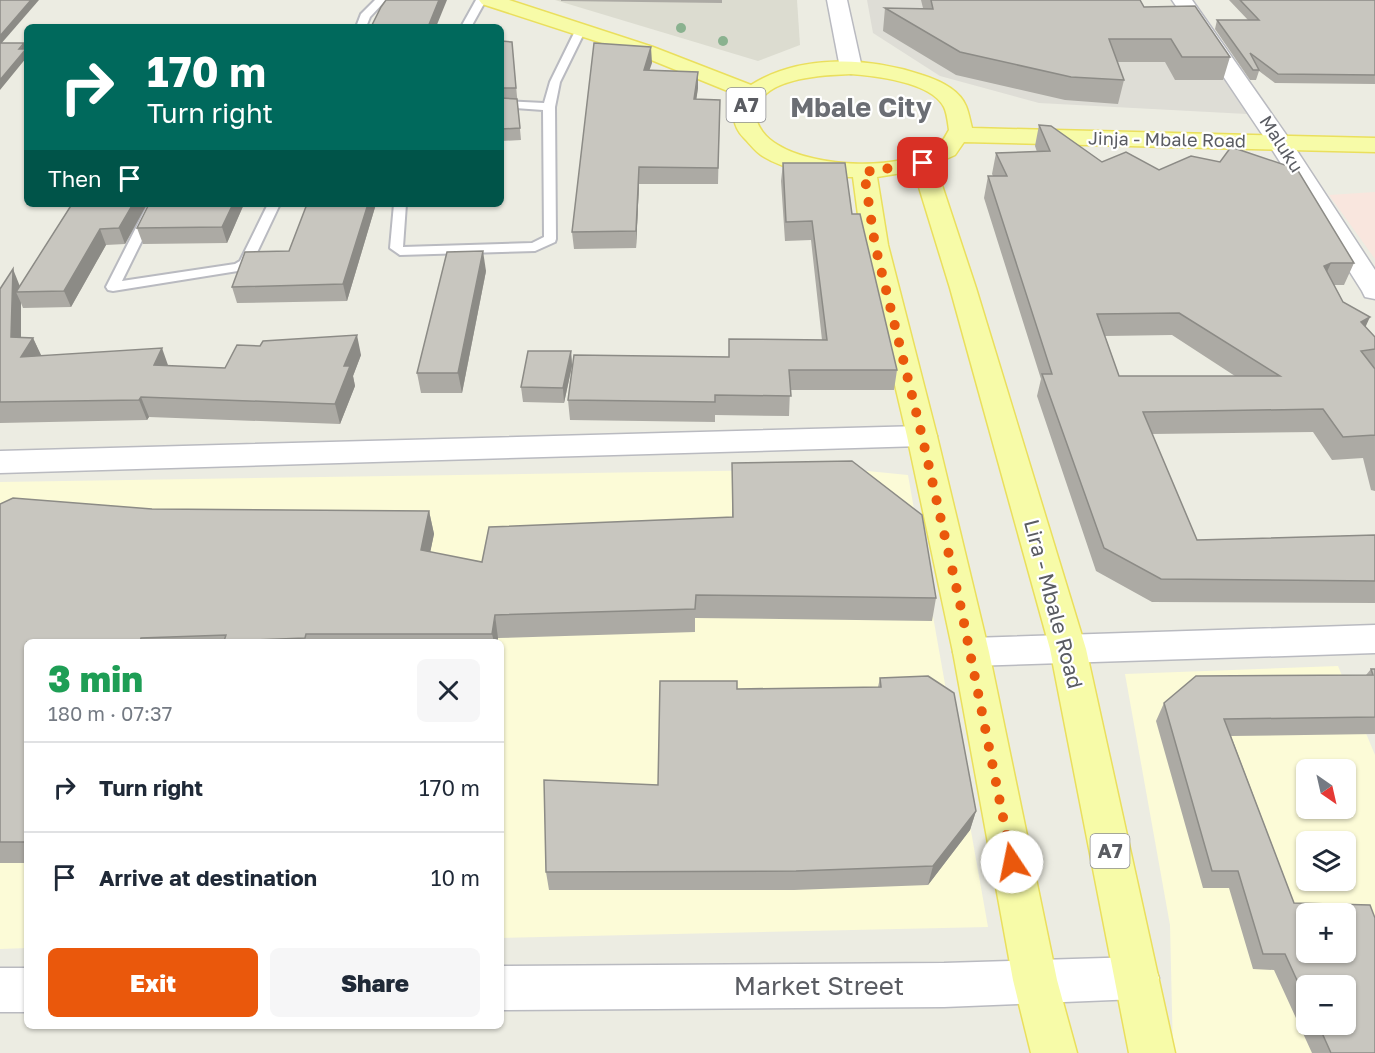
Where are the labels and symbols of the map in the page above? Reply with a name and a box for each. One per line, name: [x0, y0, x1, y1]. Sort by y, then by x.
road number: A7: [726, 88, 766, 122]
district label: Mbale City: [790, 91, 932, 123]
street label: Maluku: [1255, 111, 1308, 176]
street label: Jinja - Mbale Road: [1088, 127, 1246, 151]
pin: [897, 137, 948, 188]
street label: Lira - Mbale Road: [1019, 516, 1089, 691]
north arrow: [1296, 759, 1356, 819]
position arrow: [980, 830, 1044, 894]
road number: A7: [1090, 834, 1130, 868]
street label: Market Street: [734, 970, 904, 1001]

